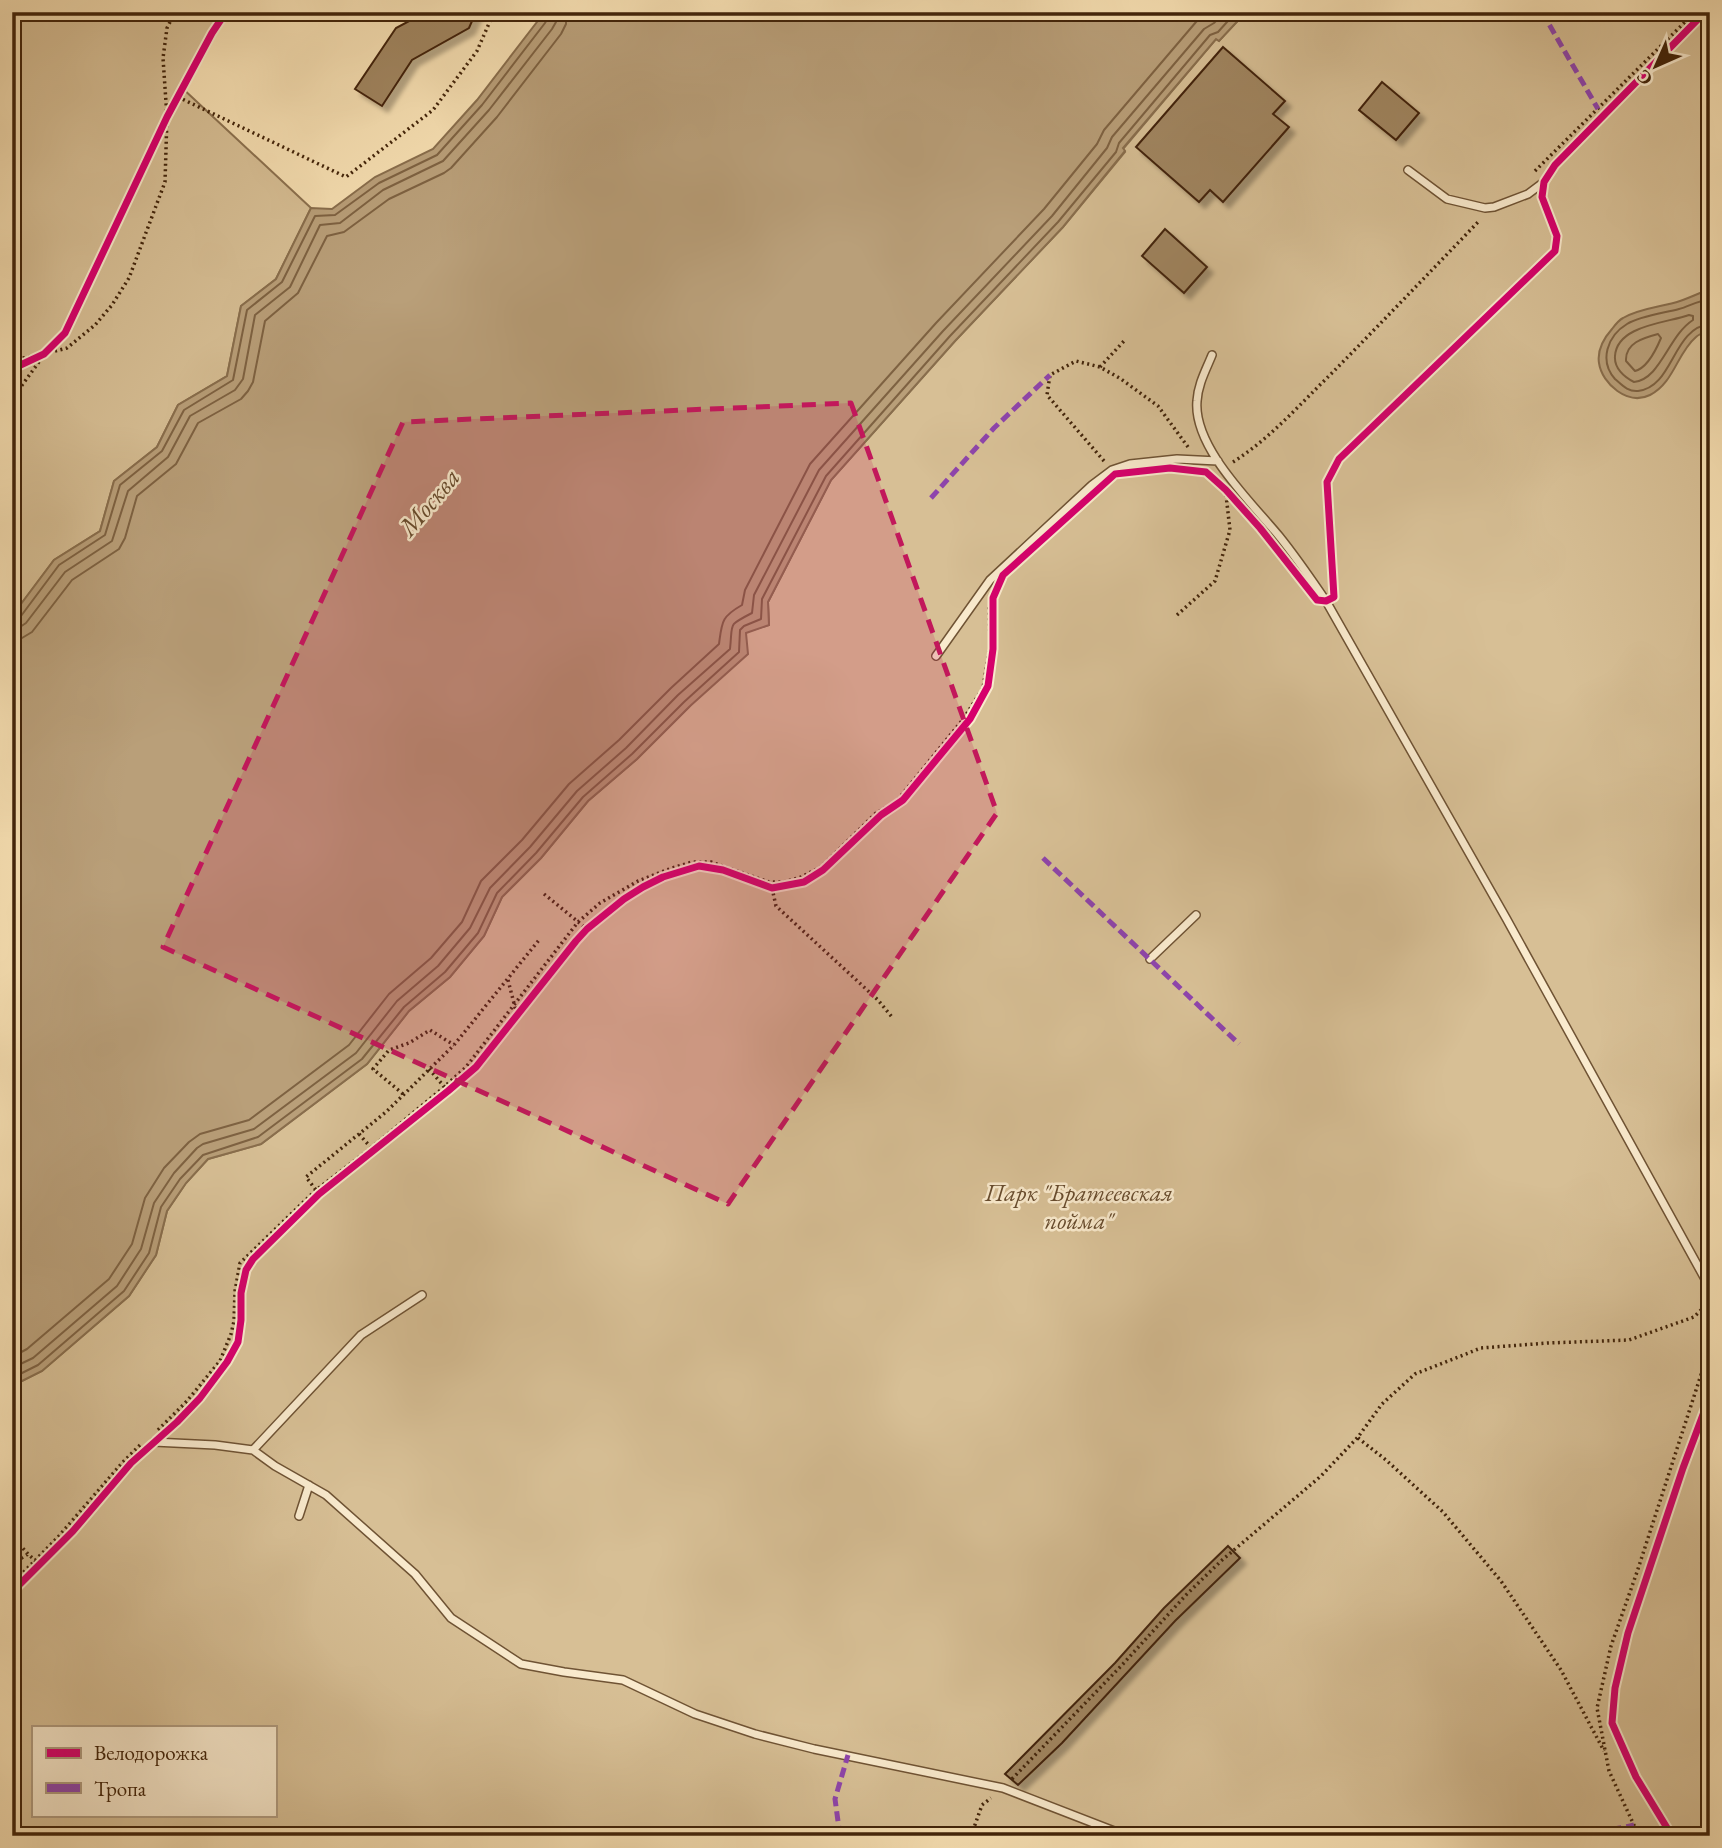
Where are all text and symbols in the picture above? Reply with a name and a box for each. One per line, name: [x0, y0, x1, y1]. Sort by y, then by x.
north arrow: [1620, 32, 1690, 102]
text: С: [1631, 64, 1658, 91]
water label: Москва: [389, 461, 467, 545]
park label: Парк "Братеевская пойма": [984, 1177, 1173, 1236]
legend: [32, 1726, 276, 1816]
text: Велодорожка: [94, 1739, 209, 1766]
text: Тропа: [94, 1775, 147, 1802]

